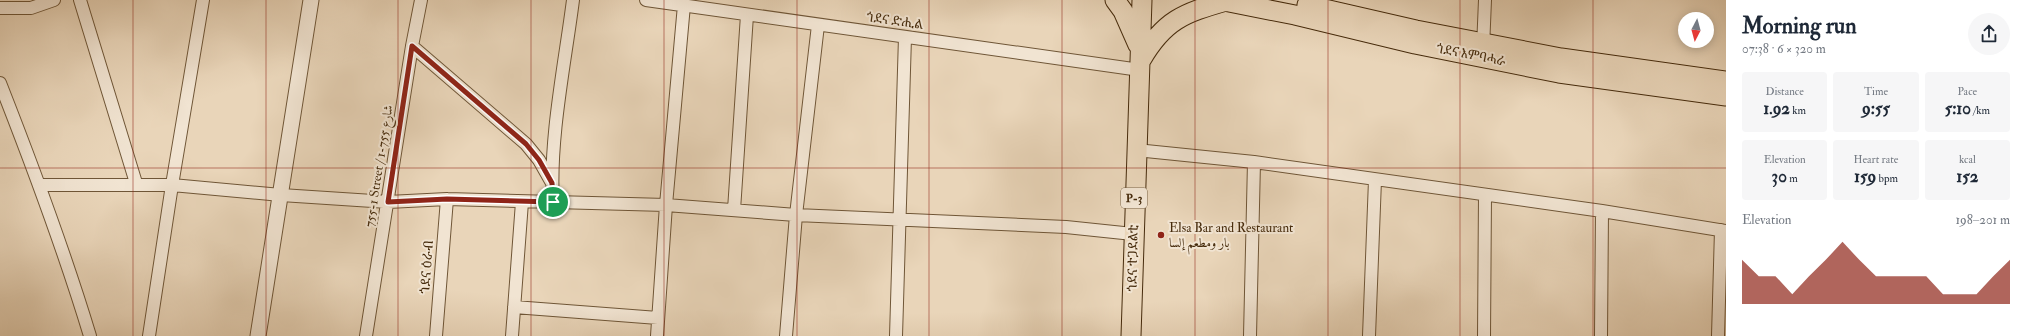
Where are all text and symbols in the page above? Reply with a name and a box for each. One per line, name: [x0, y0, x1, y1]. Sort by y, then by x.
street label: ጎደና ድሒል: [865, 9, 925, 33]
north arrow: [1678, 12, 1714, 48]
map controls: [1678, 12, 1714, 48]
text: Morning run: [1742, 12, 1857, 40]
button: share: [1968, 13, 2010, 55]
street label: ጎደና እምባሓራ: [1435, 40, 1507, 70]
text: 07:38 · 6 × 320 m: [1742, 41, 1826, 57]
text: Distance: [1765, 85, 1804, 98]
text: Time: [1864, 85, 1888, 98]
text: Pace: [1957, 85, 1977, 98]
text: 1.92: [1763, 98, 1790, 119]
text: 9:55: [1862, 98, 1890, 119]
text: 5:10: [1945, 98, 1971, 119]
street label: 755-1 Street / شارع 755-1: [361, 104, 400, 229]
text: km: [1790, 104, 1806, 117]
text: /km: [1971, 104, 1990, 117]
text: Elevation: [1764, 153, 1806, 166]
text: Heart rate: [1854, 153, 1898, 166]
text: kcal: [1959, 153, 1976, 166]
text: 30: [1772, 166, 1787, 187]
text: 159: [1854, 166, 1876, 187]
text: 152: [1956, 166, 1978, 187]
text: m: [1787, 172, 1798, 185]
text: bpm: [1876, 172, 1898, 185]
pin: [536, 185, 570, 219]
road number: P-3: [1121, 188, 1147, 208]
icon: arrive: [542, 191, 564, 213]
text: Elevation: [1742, 212, 1792, 228]
text: 198–201 m: [1955, 212, 2010, 228]
place label: Elsa Bar and Restaurant بار ومطعم إلسا: [1169, 220, 1293, 255]
street label: ጎደና ተጋደልቲ: [1124, 224, 1142, 291]
marker: Elsa Bar and Restaurant بار ومطعم إلسا: [1156, 230, 1166, 240]
street label: ጎደና ዕራብ: [417, 240, 437, 294]

